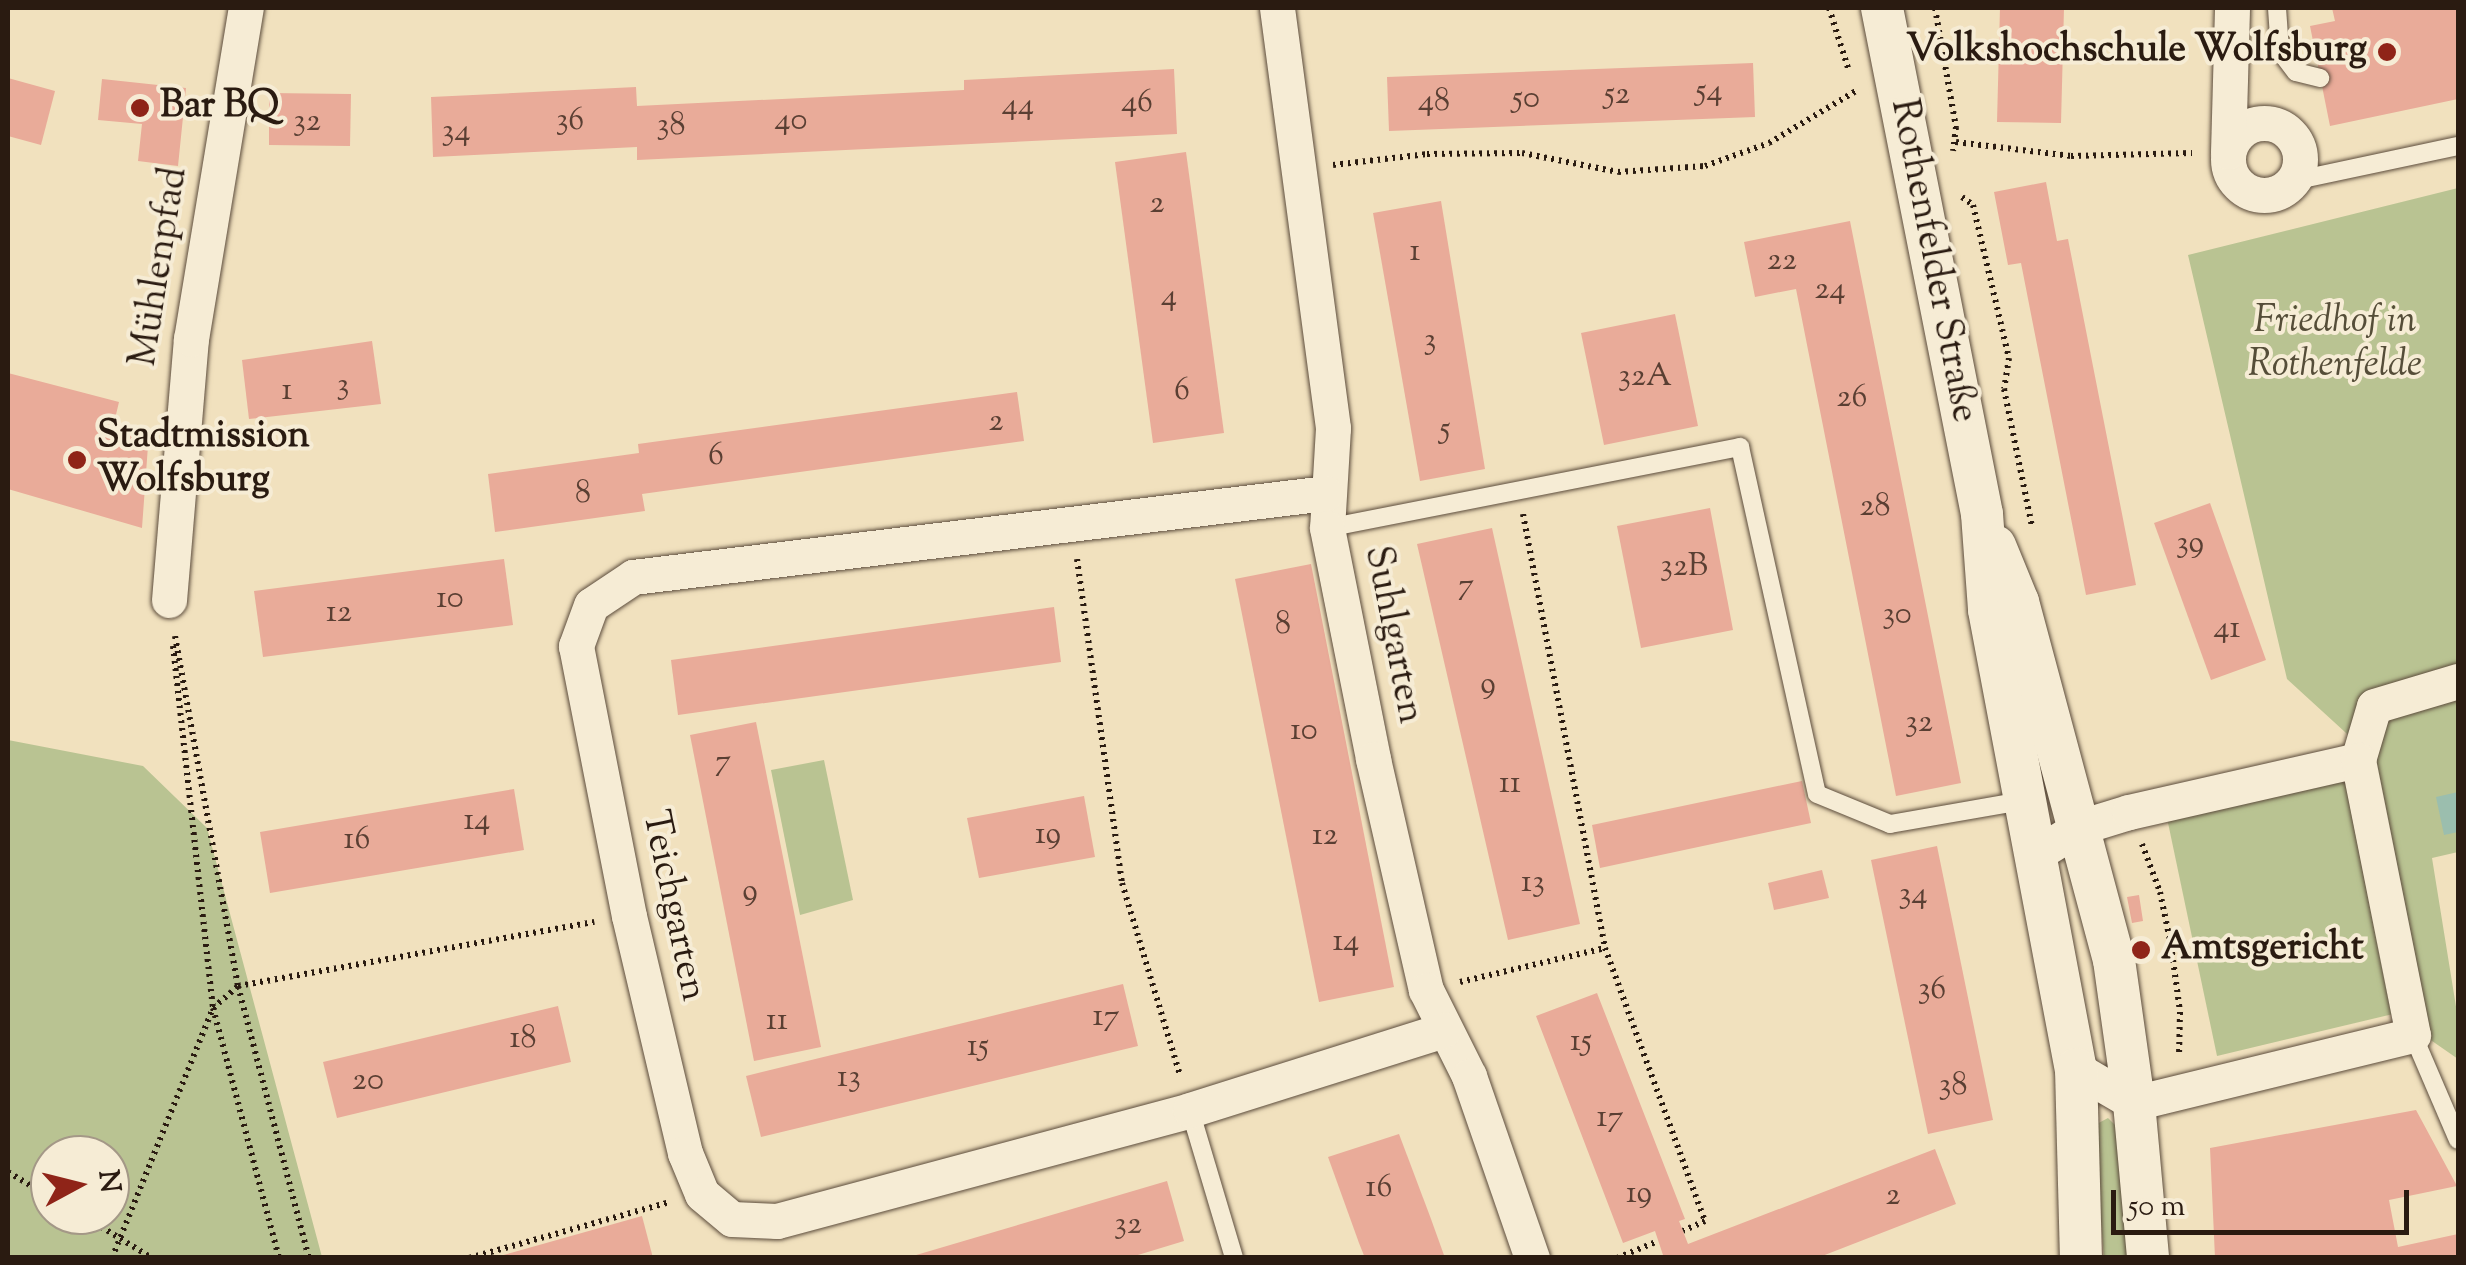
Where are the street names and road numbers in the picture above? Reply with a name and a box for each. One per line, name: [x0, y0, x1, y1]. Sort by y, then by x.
street label: Rothenfelder Straße: [1878, 96, 1986, 426]
street label: Mühlenpfad: [123, 164, 199, 370]
street label: Suhlgarten: [1352, 542, 1432, 728]
street label: Teichgarten: [630, 807, 714, 1005]

